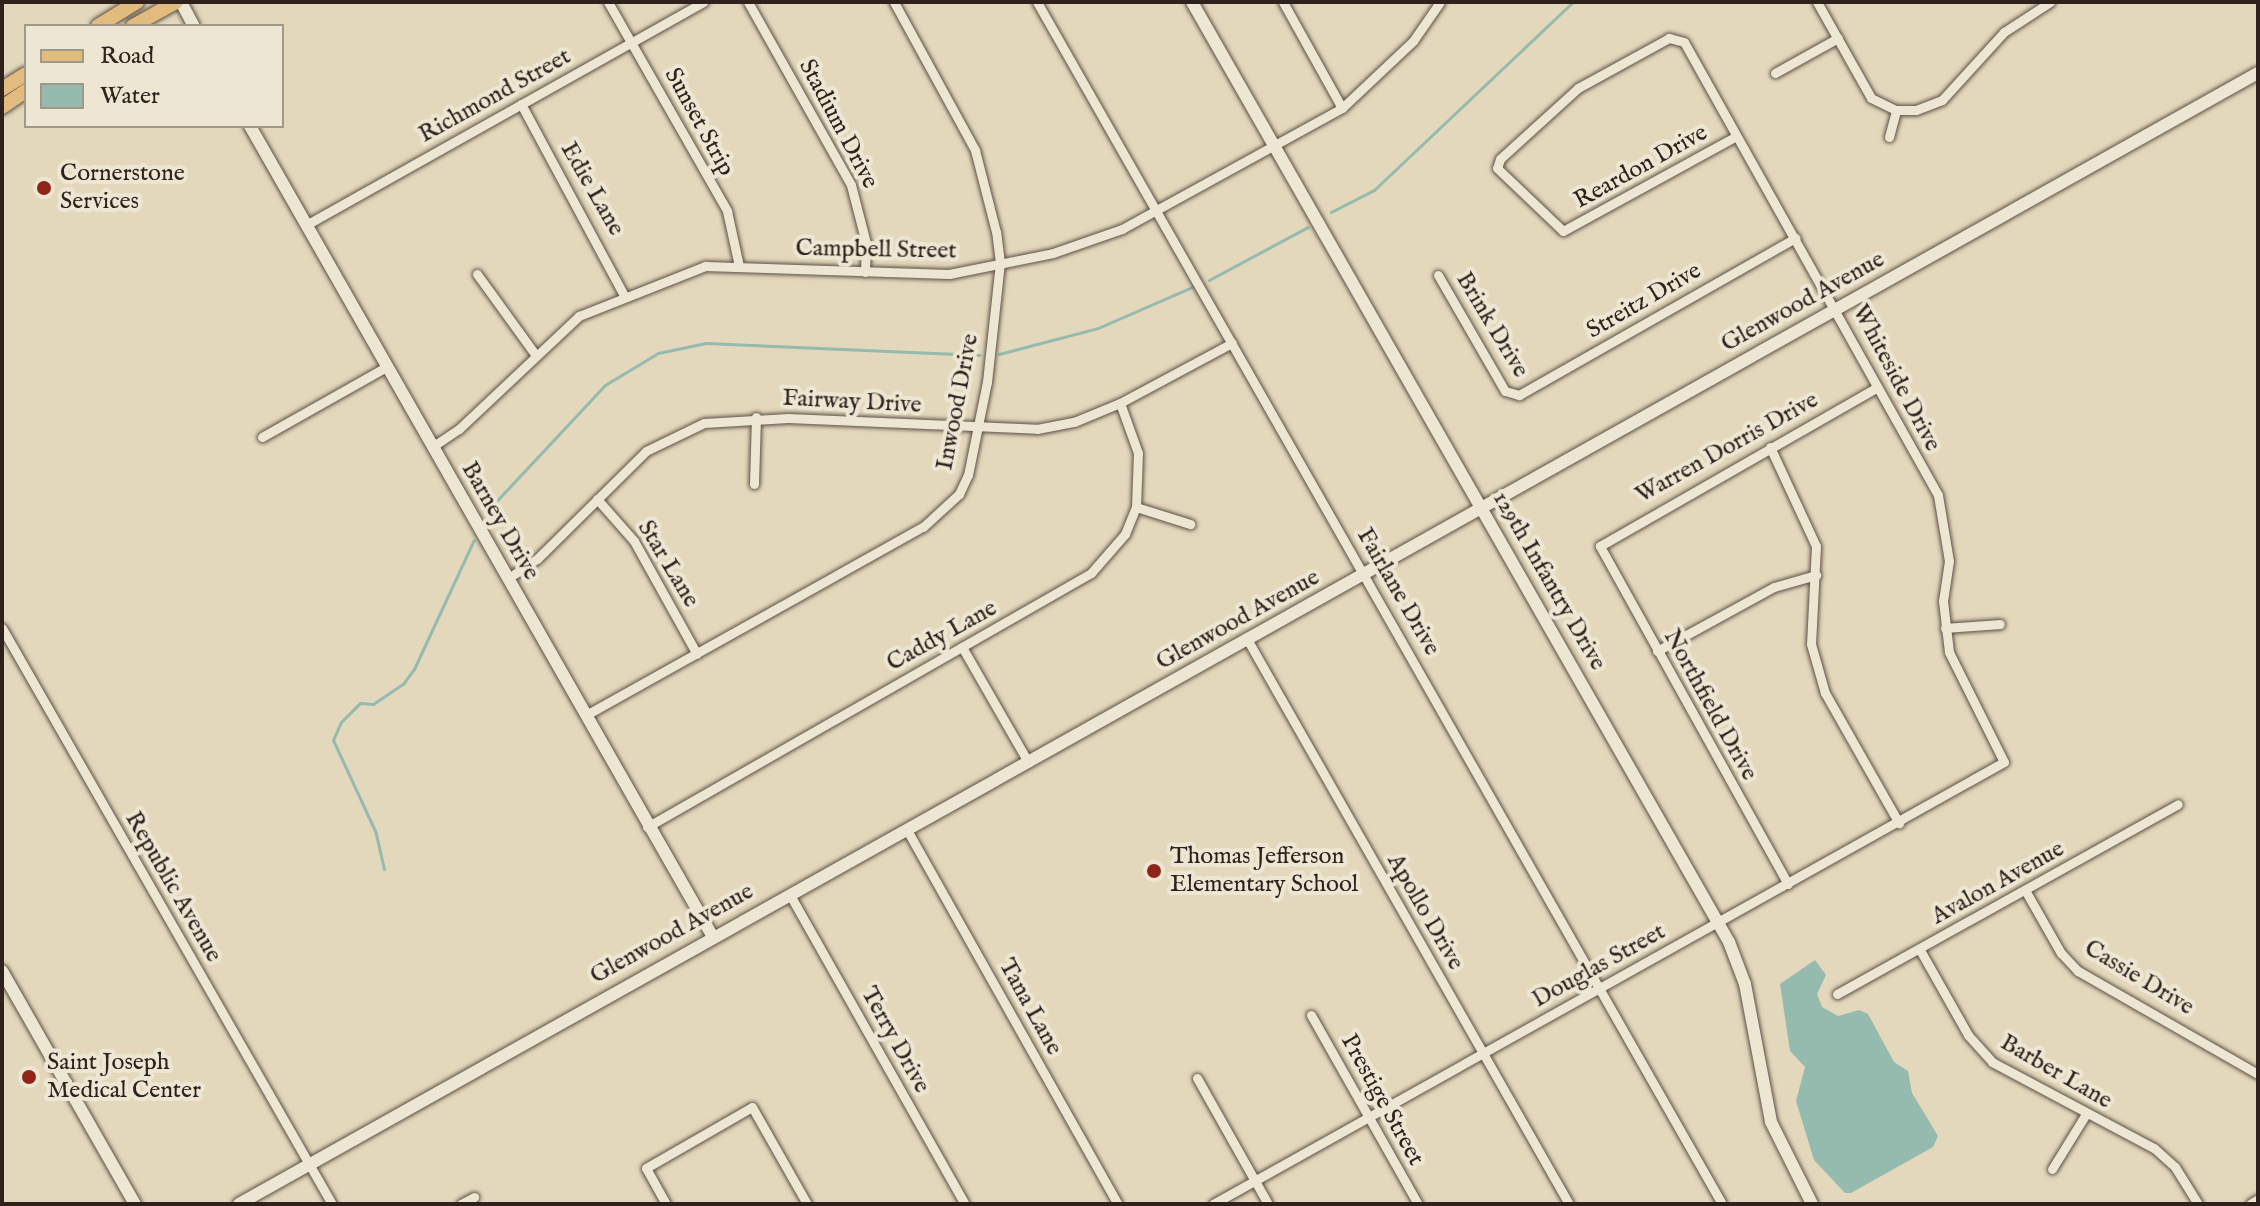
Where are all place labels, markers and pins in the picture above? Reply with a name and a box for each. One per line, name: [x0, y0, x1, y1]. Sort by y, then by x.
place label: Cornerstone Services: [60, 160, 185, 216]
marker: Cornerstone Services: [35, 179, 53, 197]
place label: Thomas Jefferson Elementary School: [1170, 843, 1358, 899]
marker: Thomas Jefferson Elementary School: [1145, 862, 1163, 880]
place label: Saint Joseph Medical Center: [47, 1049, 201, 1105]
marker: Saint Joseph Medical Center: [18, 1066, 40, 1088]

